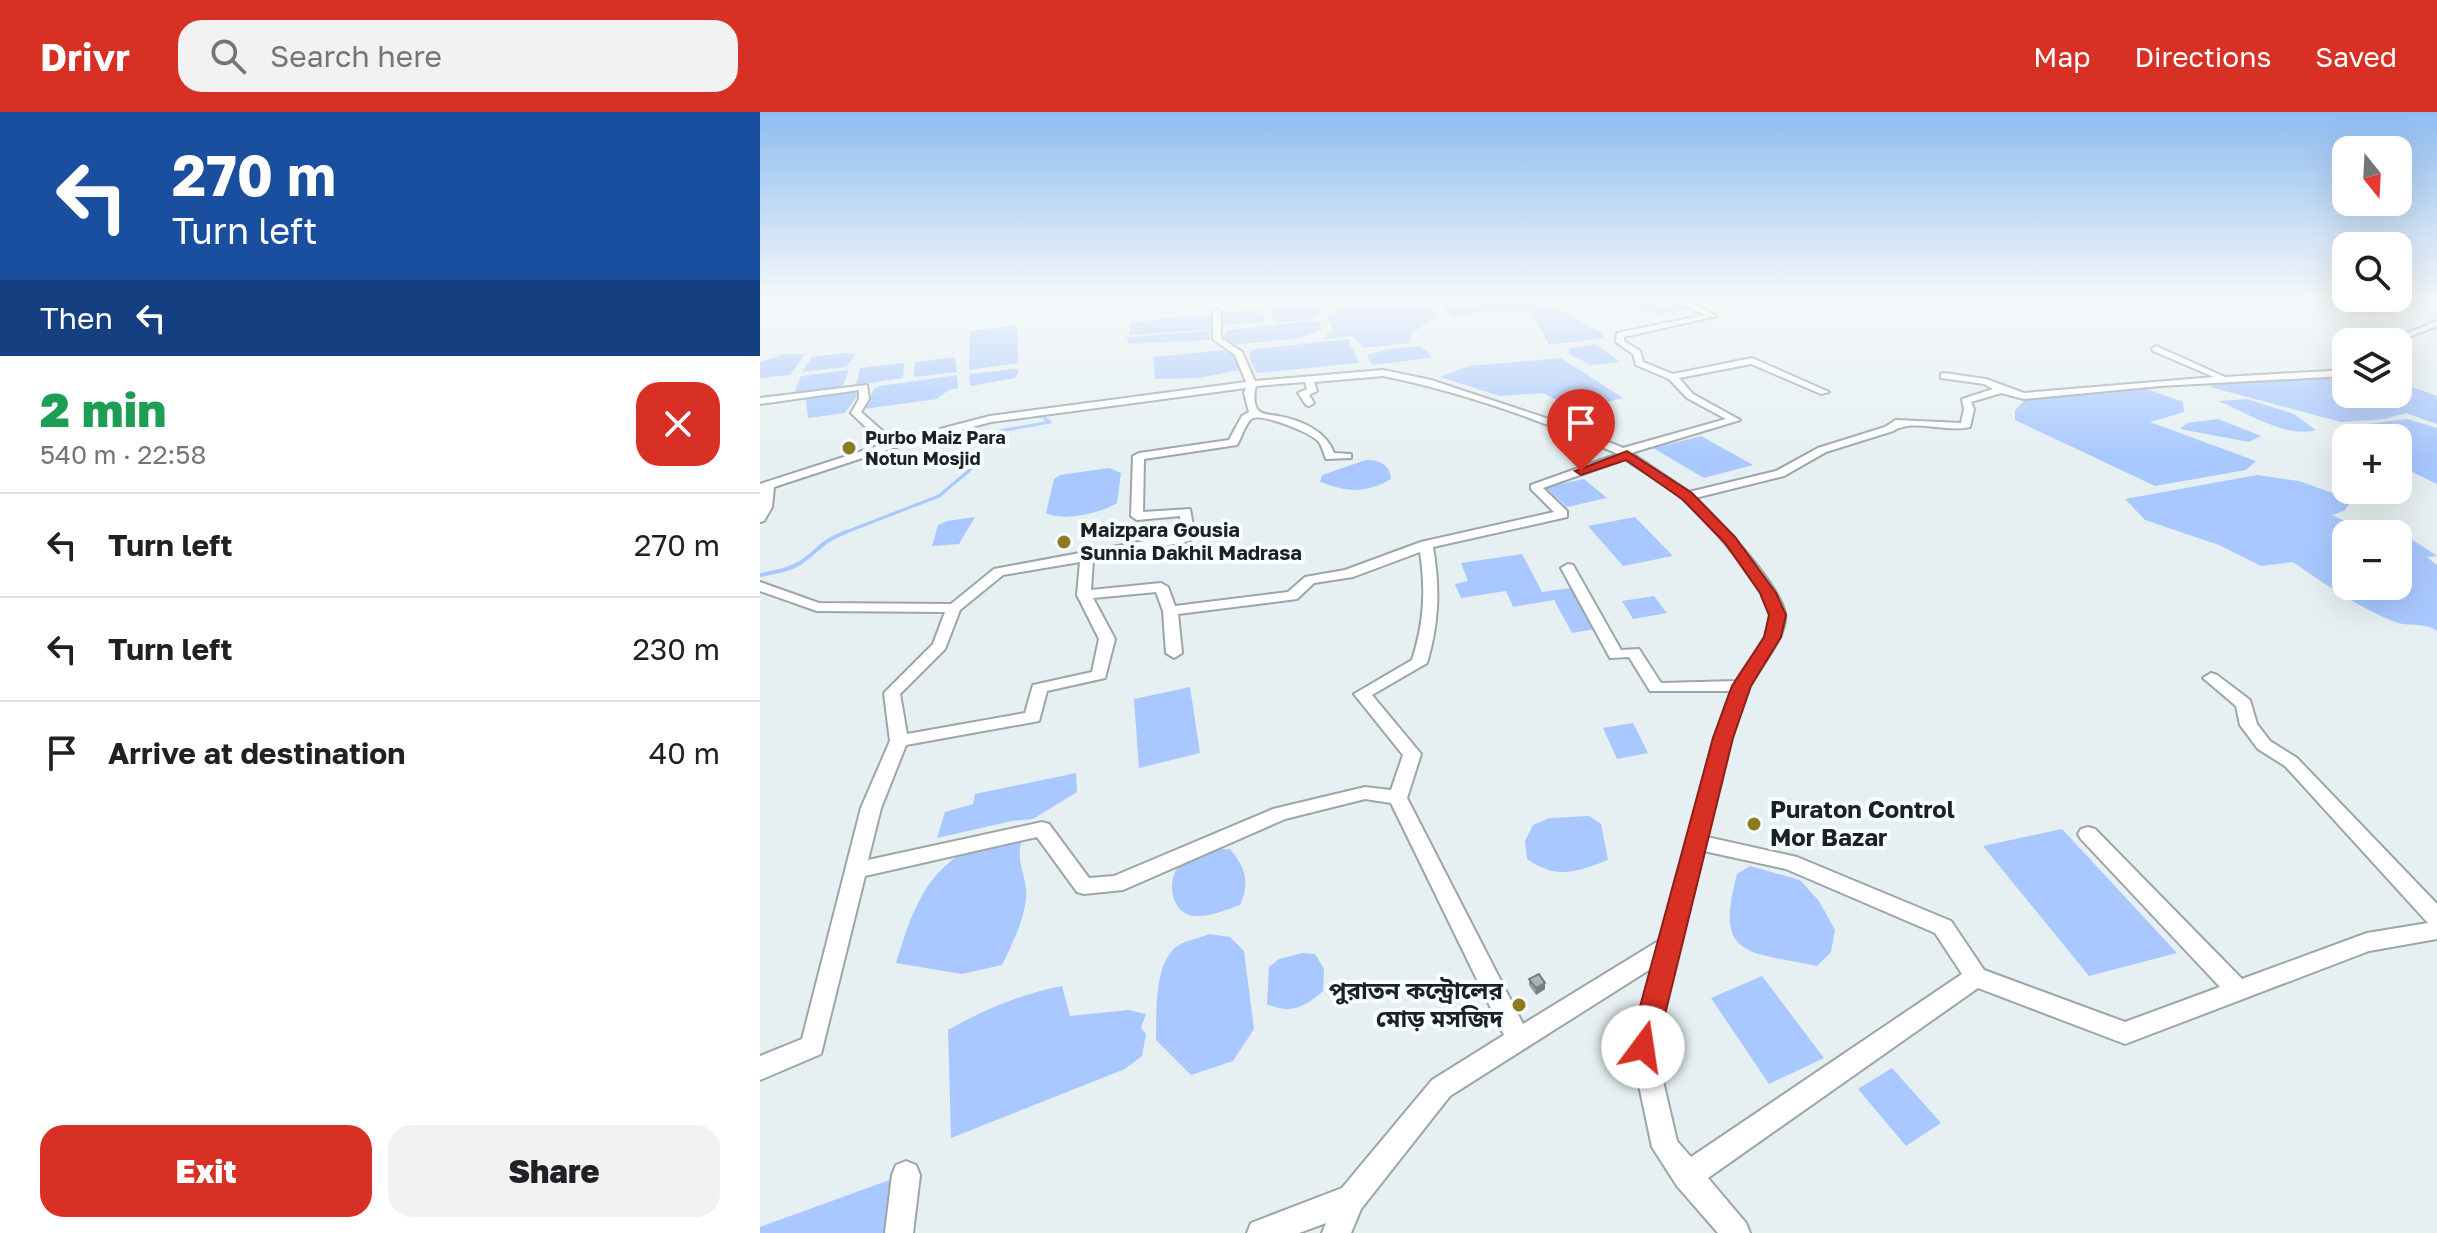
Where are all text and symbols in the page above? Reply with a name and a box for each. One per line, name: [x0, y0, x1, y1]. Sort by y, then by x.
search box: [178, 20, 738, 92]
text: Drivr: [40, 34, 130, 79]
icon: search: [206, 34, 250, 78]
text: Search here: [270, 38, 442, 74]
text: Map: [2033, 40, 2090, 73]
text: Directions: [2134, 40, 2271, 73]
text: Saved: [2315, 40, 2397, 73]
north arrow: [2332, 136, 2412, 216]
map controls: [2332, 136, 2412, 600]
text: 270 m: [172, 141, 336, 208]
icon: left: [40, 144, 144, 248]
text: Turn left: [172, 209, 318, 252]
button: search: [2332, 232, 2412, 312]
icon: left: [129, 296, 173, 340]
text: Then: [40, 300, 113, 336]
button: layers: [2332, 328, 2412, 408]
text: 2 min: [40, 380, 166, 438]
button: close: [636, 382, 720, 466]
pin: [1547, 389, 1615, 471]
icon: arrive: [1559, 401, 1603, 445]
button: +: [2332, 424, 2412, 504]
place label: Purbo Maiz Para Notun Mosjid: [865, 426, 1006, 469]
text: 540 m · 22:58: [40, 439, 206, 470]
marker: Purbo Maiz Para Notun Mosjid: [840, 439, 858, 457]
place label: Maizpara Gousia Sunnia Dakhil Madrasa: [1080, 517, 1302, 564]
button: −: [2332, 520, 2412, 600]
icon: left: [40, 523, 84, 567]
text: Turn left: [108, 527, 233, 563]
text: 270 m: [634, 527, 720, 563]
marker: Maizpara Gousia Sunnia Dakhil Madrasa: [1055, 533, 1073, 551]
icon: left: [40, 627, 84, 671]
text: Turn left: [108, 631, 233, 667]
text: 230 m: [632, 631, 720, 667]
icon: arrive: [40, 731, 84, 775]
text: Arrive at destination: [108, 735, 405, 771]
text: 40 m: [649, 735, 720, 771]
place label: Puraton Control Mor Bazar: [1770, 794, 1955, 851]
marker: Puraton Control Mor Bazar: [1745, 815, 1763, 833]
place label: পুরাতন কন্ট্রোলের মোড় মসজিদ: [1329, 975, 1504, 1032]
marker: পুরাতন কন্ট্রোলের মোড় মসজিদ: [1510, 996, 1528, 1014]
position arrow: [1601, 1005, 1685, 1089]
button: Exit: [40, 1125, 372, 1217]
button: Share: [388, 1125, 720, 1217]

